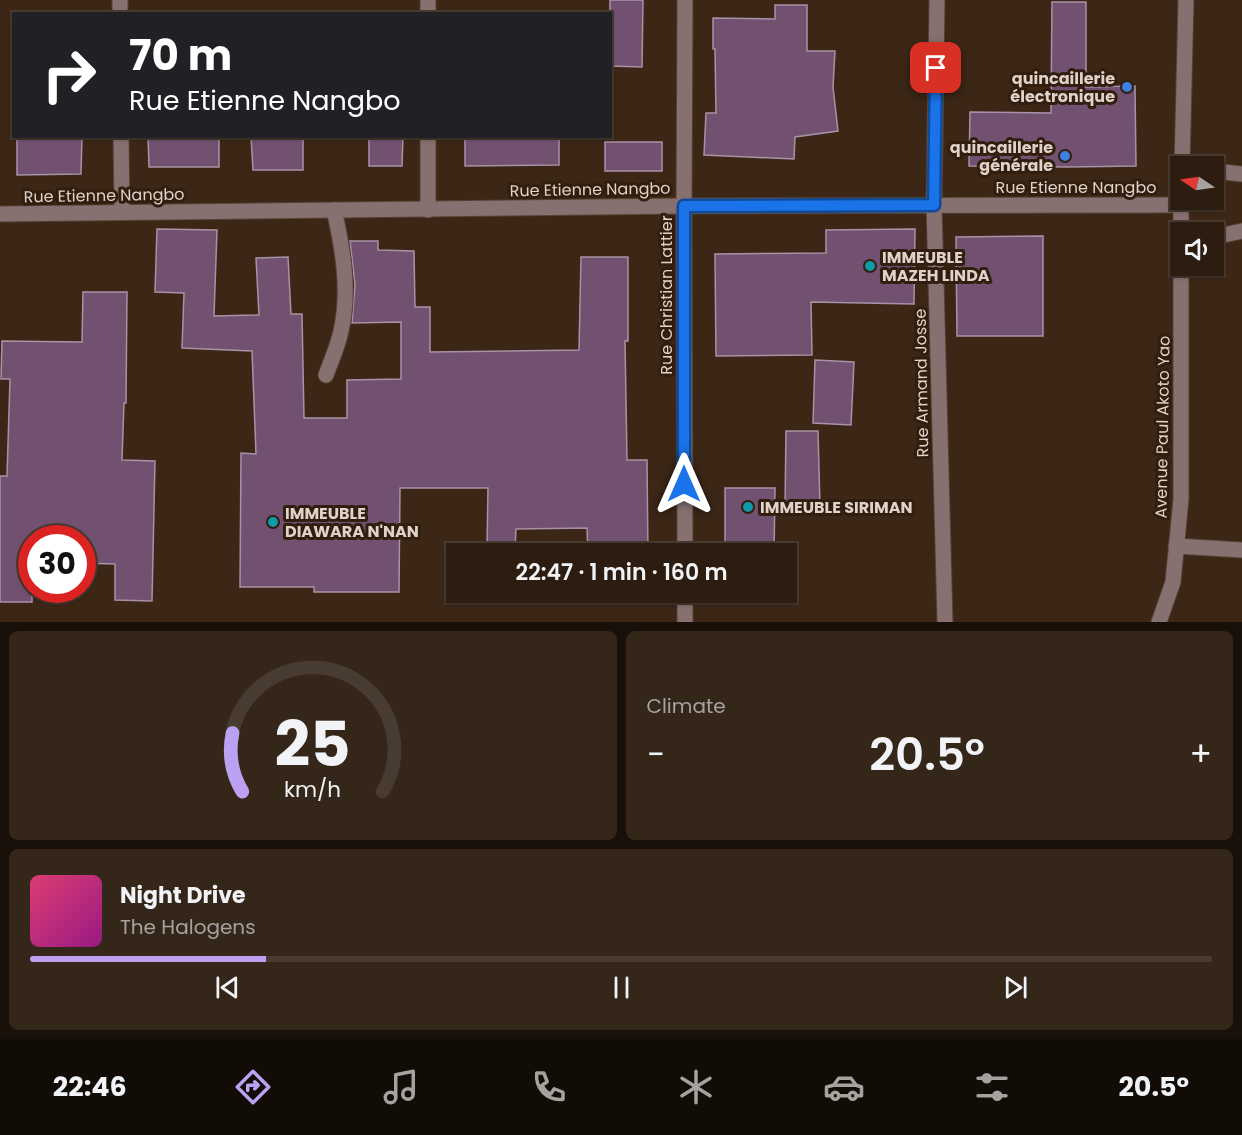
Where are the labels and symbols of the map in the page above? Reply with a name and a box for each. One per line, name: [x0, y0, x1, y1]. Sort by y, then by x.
pin: [910, 42, 961, 93]
place label: quincaillerie électronique: [1010, 67, 1115, 108]
marker: quincaillerie électronique: [1120, 80, 1134, 94]
place label: quincaillerie générale: [950, 136, 1053, 177]
marker: quincaillerie générale: [1058, 149, 1072, 163]
north arrow: [1170, 156, 1224, 210]
street label: Rue Etienne Nangbo: [996, 176, 1156, 199]
street label: Rue Etienne Nangbo: [509, 177, 671, 202]
street label: Rue Etienne Nangbo: [23, 183, 185, 208]
street label: Rue Christian Lattier: [655, 215, 678, 375]
place label: IMMEUBLE MAZEH LINDA: [882, 246, 990, 287]
marker: IMMEUBLE MAZEH LINDA: [863, 259, 877, 273]
street label: Rue Armand Josse: [909, 308, 934, 458]
street label: Avenue Paul Akoto Yao: [1149, 335, 1176, 519]
position arrow: [652, 452, 716, 516]
place label: IMMEUBLE SIRIMAN: [760, 496, 912, 519]
marker: IMMEUBLE SIRIMAN: [741, 500, 755, 514]
place label: IMMEUBLE DIAWARA N'NAN: [285, 502, 419, 543]
marker: IMMEUBLE DIAWARA N'NAN: [266, 515, 280, 529]
speed limit sign: 30: [18, 525, 96, 603]

